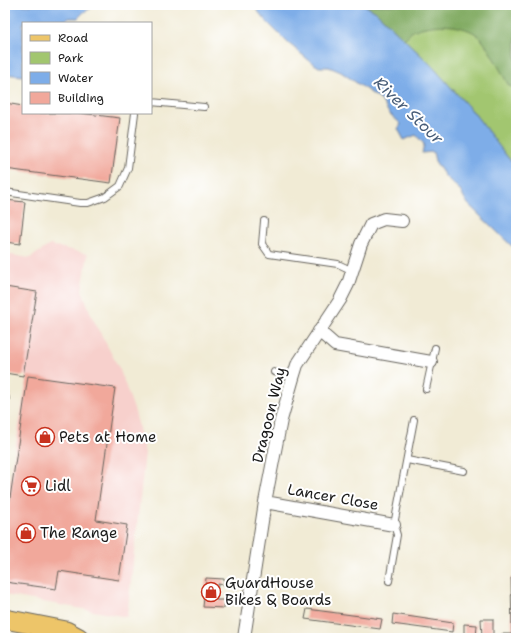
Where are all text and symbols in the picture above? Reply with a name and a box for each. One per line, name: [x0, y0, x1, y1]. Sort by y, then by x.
legend: [22, 22, 152, 114]
text: Road: [58, 30, 89, 46]
text: Park: [58, 50, 84, 66]
text: Water: [58, 70, 94, 86]
water label: River Stour: [370, 72, 448, 149]
text: Building: [58, 90, 104, 106]
street label: Dragoon Way: [247, 365, 291, 465]
shop icon: Pets at Home: [34, 426, 56, 448]
place label: Pets at Home: [59, 427, 157, 447]
supermarket icon: Lidl: [20, 475, 42, 497]
place label: Lidl: [45, 476, 71, 496]
street label: Lancer Close: [286, 479, 380, 515]
shop icon: The Range: [15, 522, 37, 544]
place label: The Range: [40, 523, 117, 543]
place label: GuardHouse Bikes & Boards: [225, 573, 332, 610]
shop icon: GuardHouse Bikes & Boards: [200, 581, 222, 603]

